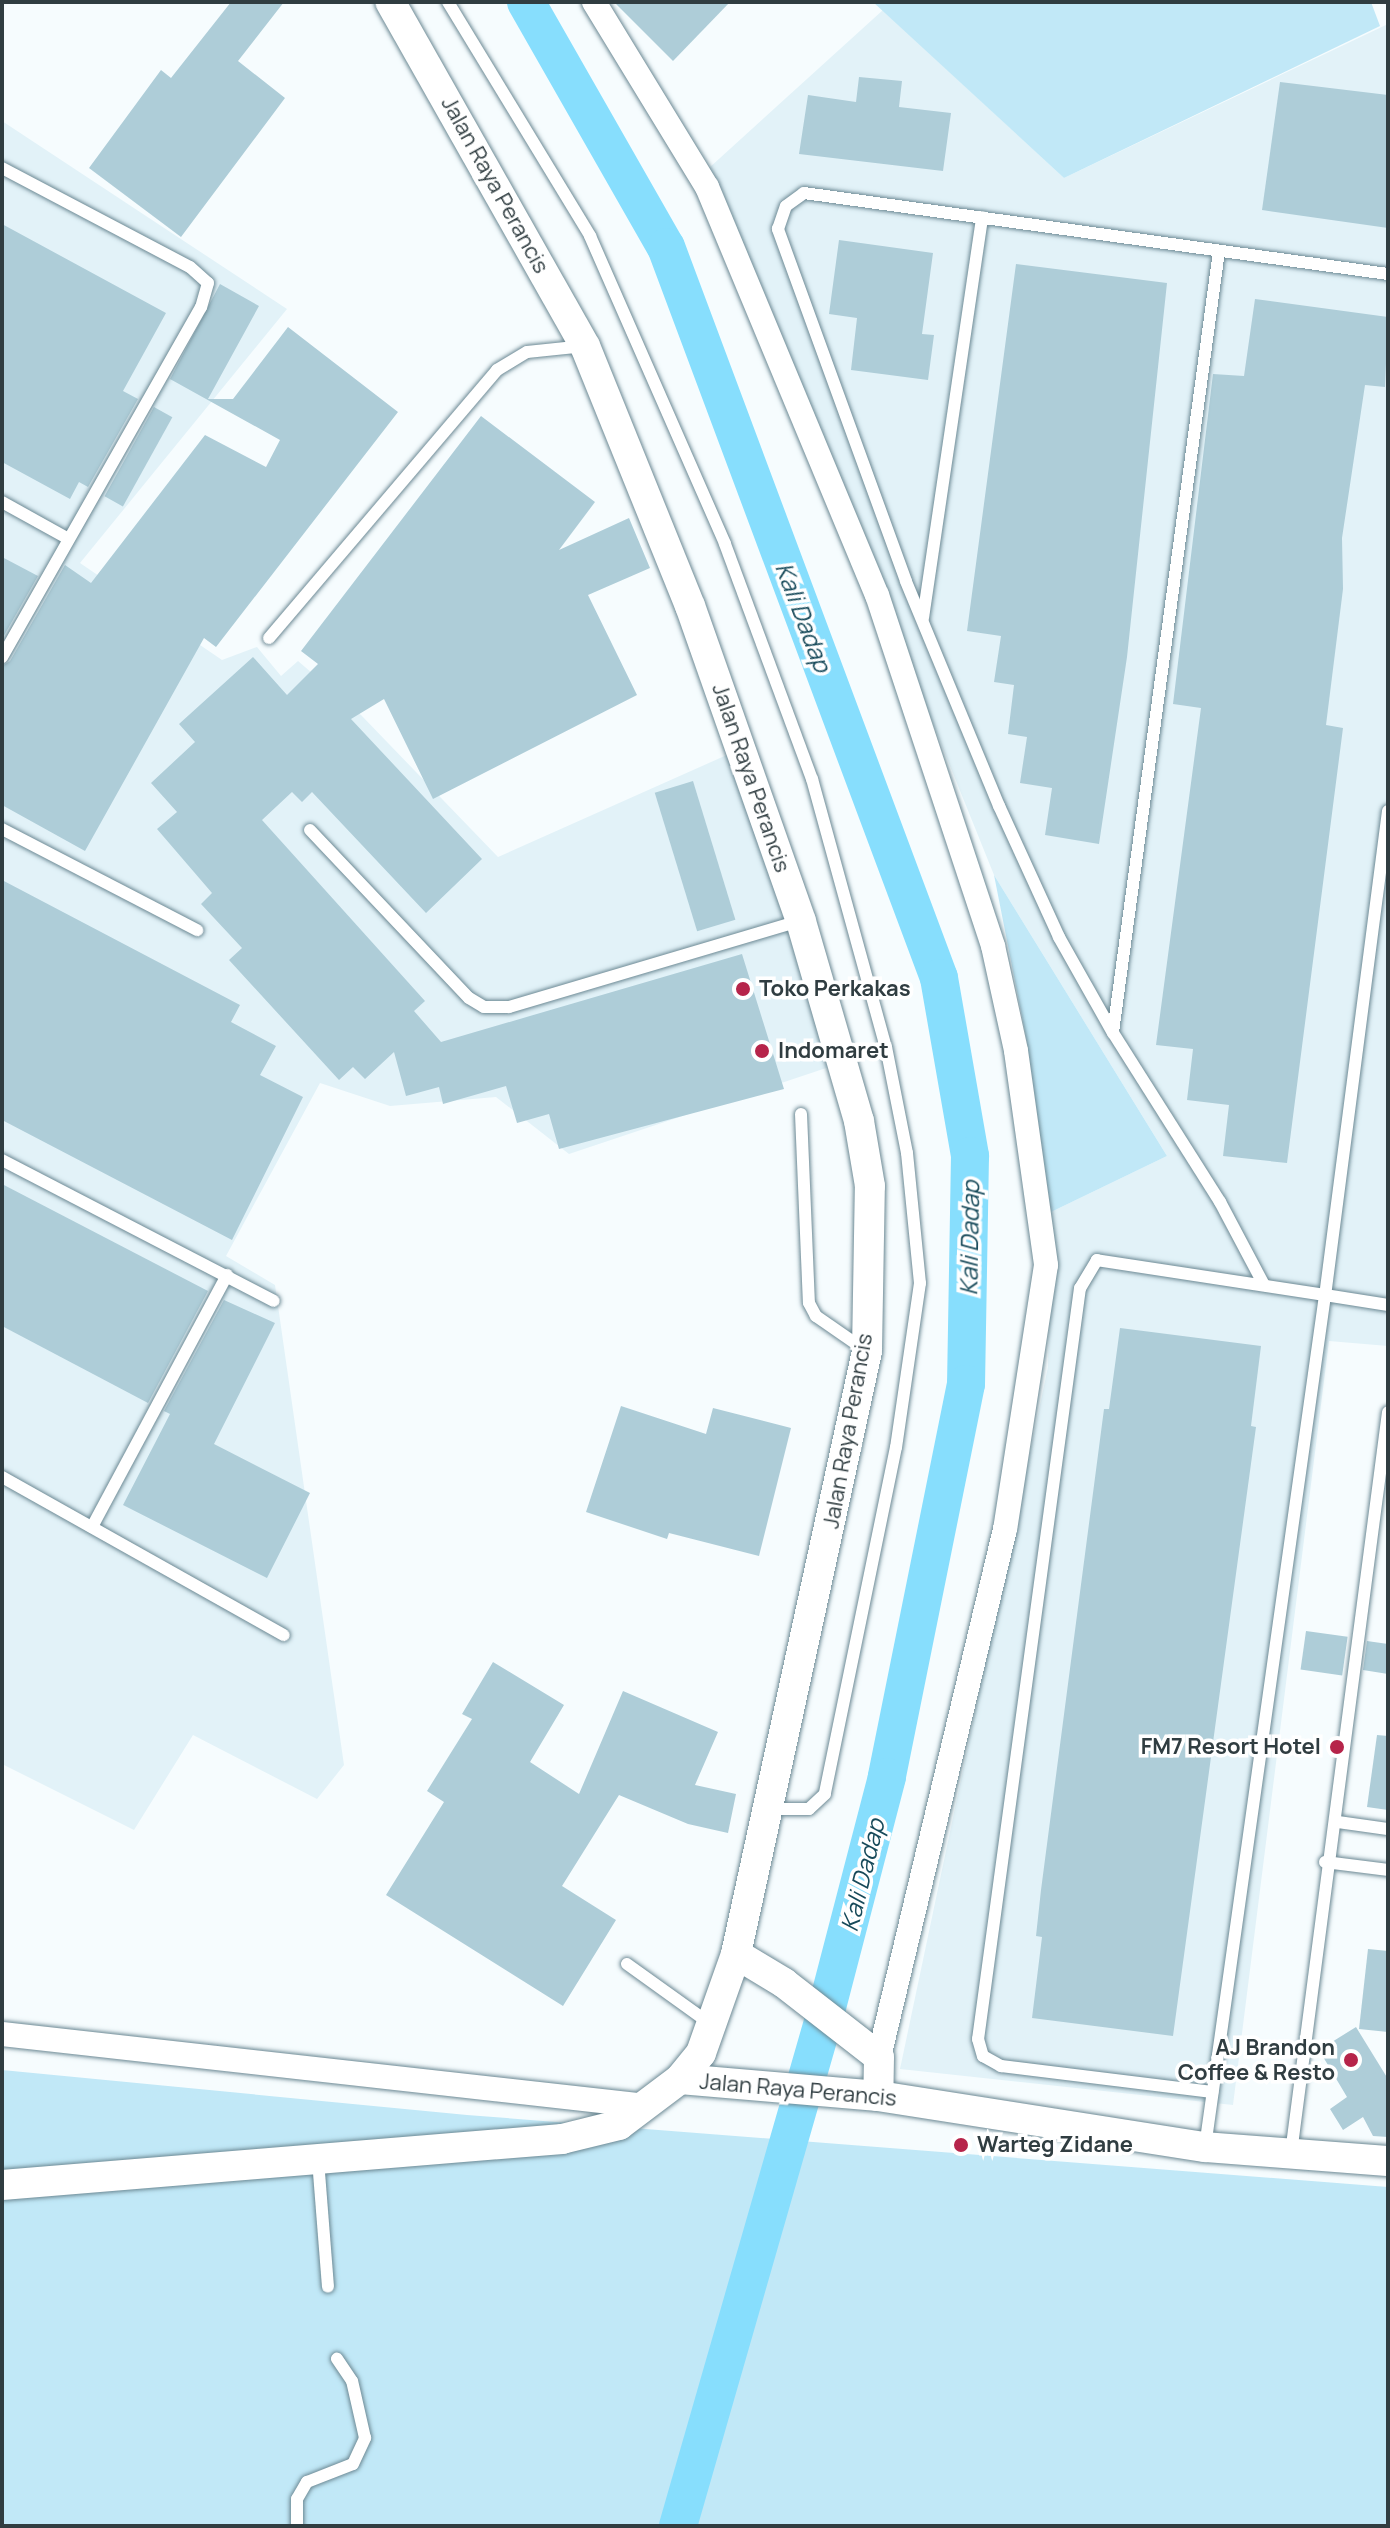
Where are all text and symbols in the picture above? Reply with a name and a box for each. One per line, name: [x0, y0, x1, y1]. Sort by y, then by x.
street label: Jalan Raya Perancis: [436, 92, 554, 278]
water label: Kali Dadap: [770, 558, 838, 676]
street label: Jalan Raya Perancis: [706, 680, 796, 876]
place label: Toko Perkakas: [759, 976, 911, 1002]
marker: Toko Perkakas: [734, 980, 752, 998]
place label: Indomaret: [778, 1038, 889, 1064]
marker: Indomaret: [753, 1042, 771, 1060]
water label: Kali Dadap: [954, 1180, 984, 1296]
street label: Jalan Raya Perancis: [818, 1331, 878, 1531]
place label: FM7 Resort Hotel: [1141, 1734, 1321, 1760]
marker: FM7 Resort Hotel: [1328, 1738, 1346, 1756]
water label: Kali Dadap: [834, 1816, 890, 1934]
place label: AJ Brandon Coffee & Resto: [1178, 2034, 1335, 2086]
marker: AJ Brandon Coffee & Resto: [1342, 2051, 1360, 2069]
street label: Jalan Raya Perancis: [698, 2068, 898, 2112]
place label: Warteg Zidane: [977, 2132, 1133, 2158]
marker: Warteg Zidane: [952, 2136, 970, 2154]

